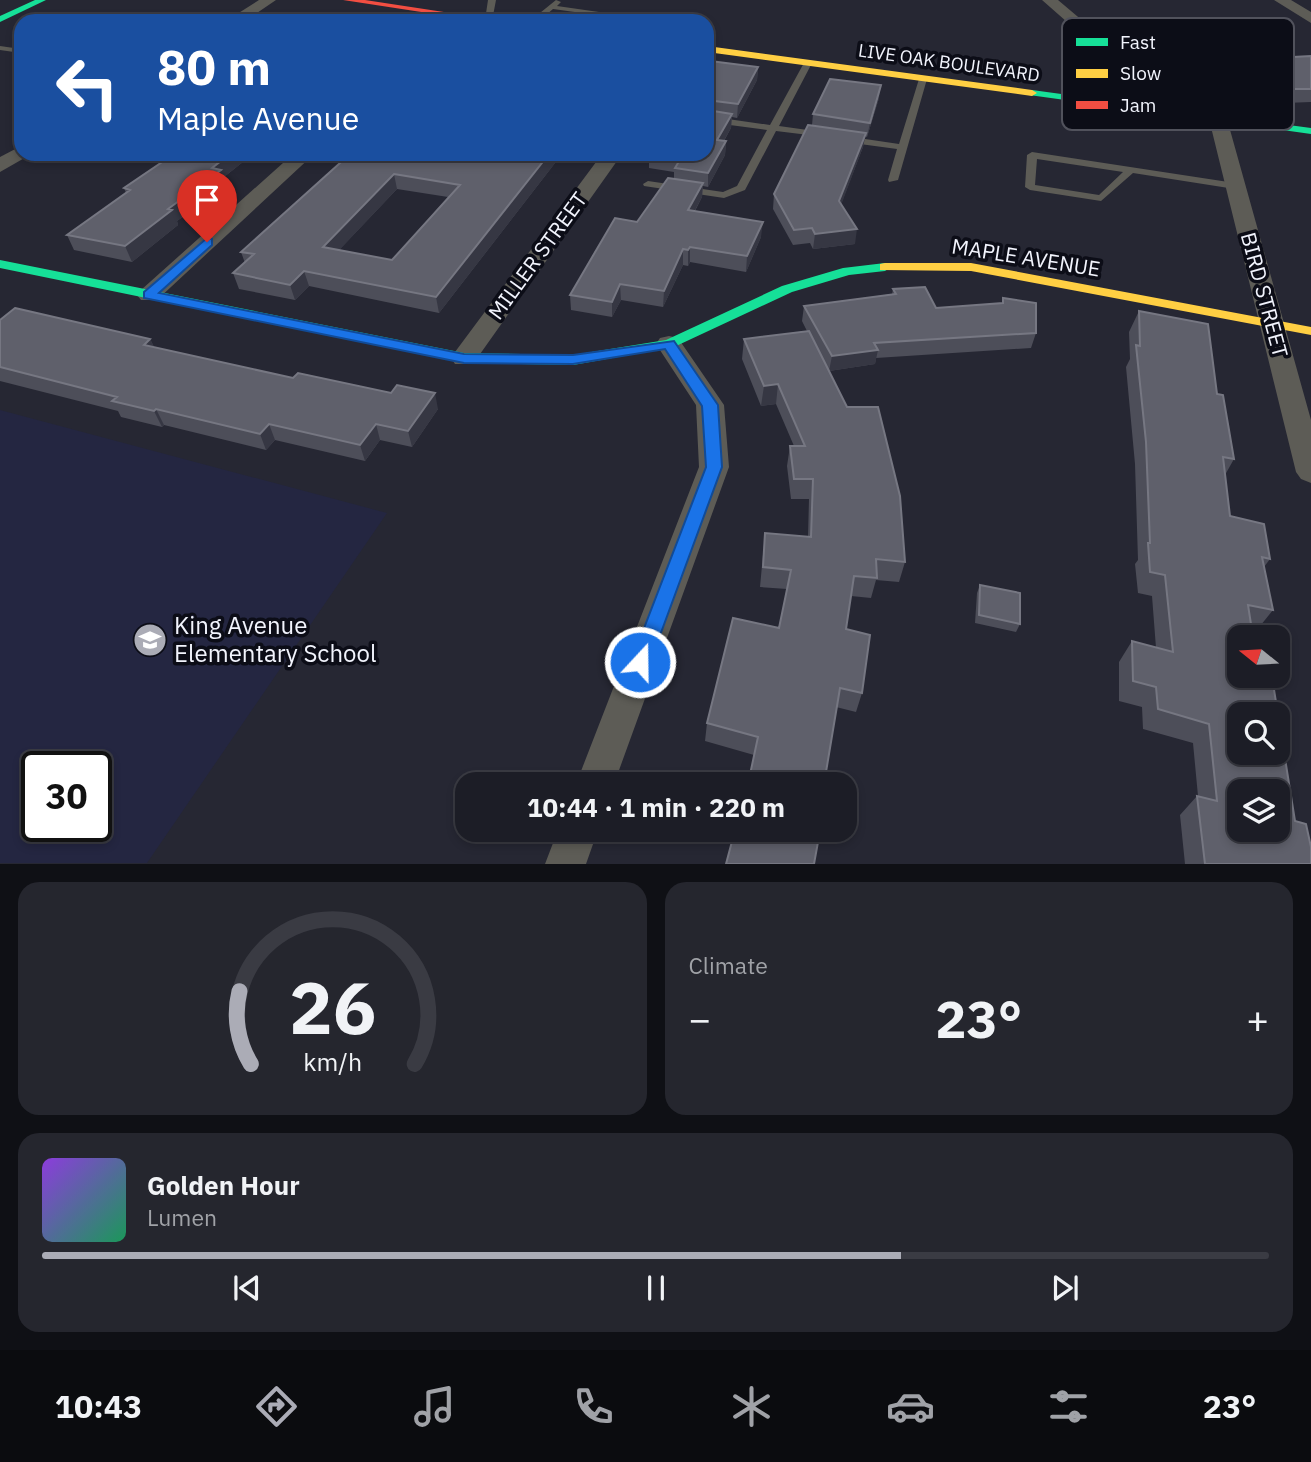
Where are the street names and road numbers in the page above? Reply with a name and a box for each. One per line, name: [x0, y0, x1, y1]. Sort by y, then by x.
street label: LIVE OAK BOULEVARD: [857, 38, 1041, 87]
street label: MILLER STREET: [481, 186, 593, 325]
street label: BIRD STREET: [1235, 229, 1295, 360]
street label: MAPLE AVENUE: [950, 231, 1102, 283]

